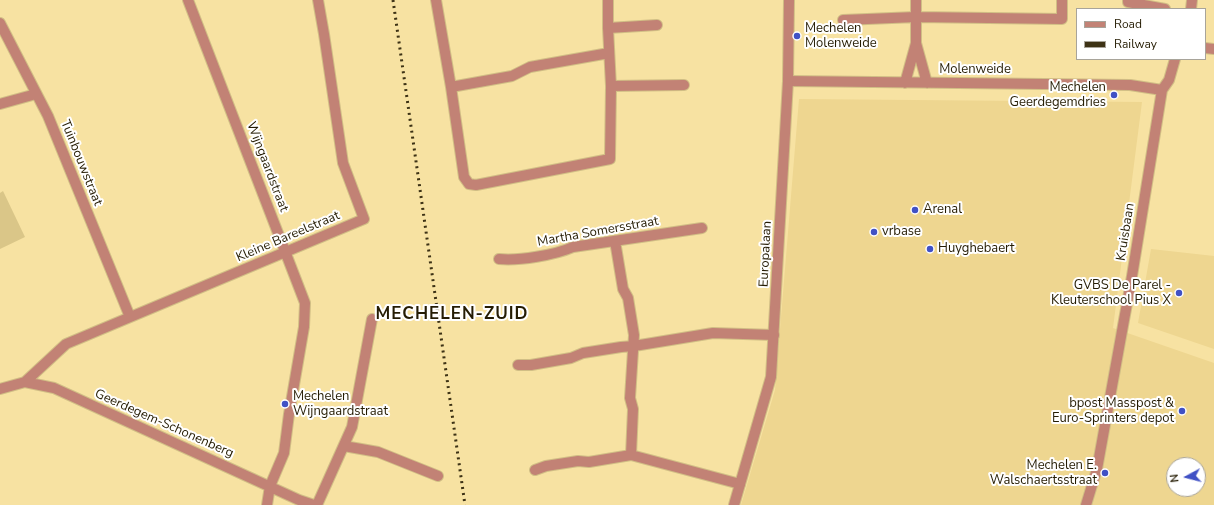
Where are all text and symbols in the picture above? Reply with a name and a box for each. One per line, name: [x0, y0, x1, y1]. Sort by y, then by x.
legend: [1076, 8, 1206, 60]
text: Road: [1114, 16, 1142, 32]
place label: Mechelen Molenweide: [805, 21, 877, 52]
marker: Mechelen Molenweide: [792, 31, 802, 41]
text: Railway: [1114, 36, 1157, 52]
street label: Molenweide: [939, 62, 1011, 78]
place label: Mechelen Geerdegemdries: [1010, 80, 1106, 111]
marker: Mechelen Geerdegemdries: [1109, 90, 1119, 100]
street label: Tuinbouwstraat: [57, 118, 105, 208]
street label: Wijngaardstraat: [243, 120, 291, 214]
place label: Arenal: [923, 202, 962, 218]
street label: Kruisbaan: [1114, 202, 1138, 262]
marker: Arenal: [910, 205, 920, 215]
street label: Kleine Bareelstraat: [234, 208, 342, 266]
street label: Martha Somersstraat: [536, 214, 660, 250]
street label: Europalaan: [756, 221, 776, 287]
place label: vrbase: [882, 224, 921, 240]
marker: vrbase: [869, 227, 879, 237]
place label: Huyghebaert: [938, 241, 1015, 257]
marker: Huyghebaert: [925, 244, 935, 254]
place label: GVBS De Parel - Kleuterschool Pius X: [1051, 278, 1171, 309]
marker: GVBS De Parel - Kleuterschool Pius X: [1174, 288, 1184, 298]
district label: MECHELEN-ZUID: [375, 305, 529, 325]
street label: Geerdegem-Schonenberg: [92, 386, 236, 462]
place label: Mechelen Wijngaardstraat: [293, 389, 388, 420]
place label: bpost Masspost & Euro-Sprinters depot: [1052, 396, 1174, 427]
marker: Mechelen Wijngaardstraat: [280, 399, 290, 409]
marker: bpost Masspost & Euro-Sprinters depot: [1177, 406, 1187, 416]
north arrow: [1166, 457, 1206, 497]
place label: Mechelen E. Walschaertsstraat: [990, 458, 1097, 489]
marker: Mechelen E. Walschaertsstraat: [1100, 468, 1110, 478]
text: N: [1167, 473, 1183, 483]

